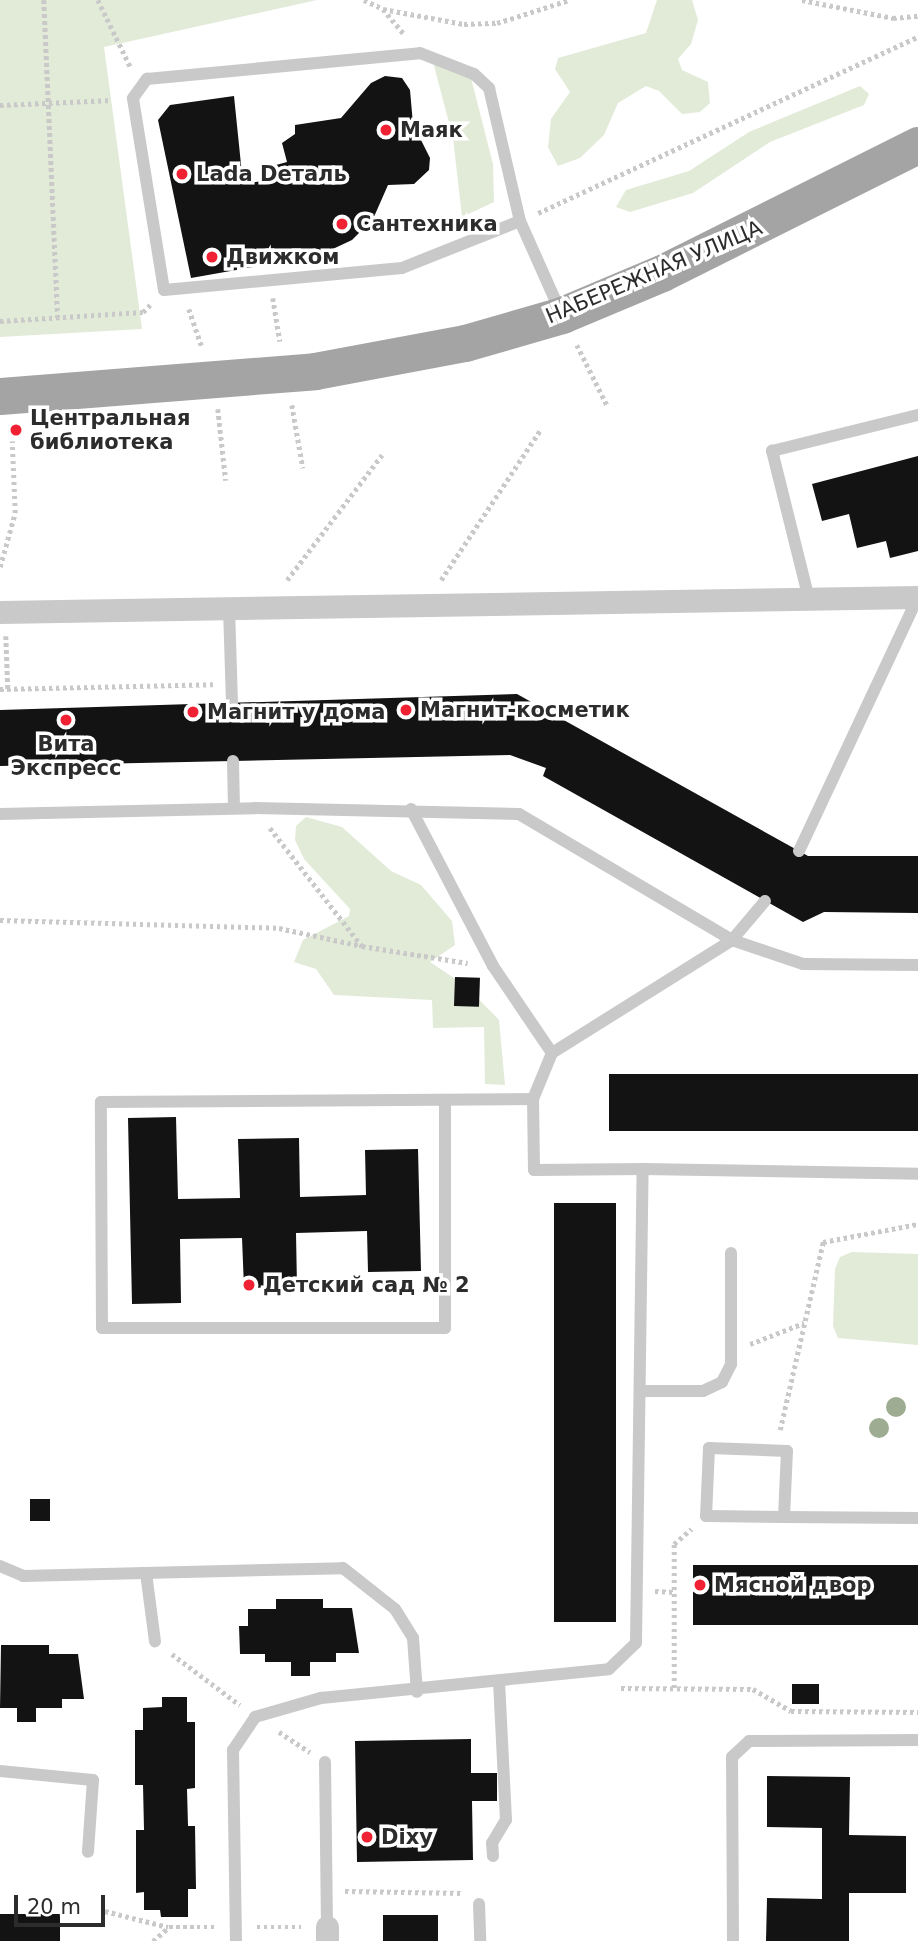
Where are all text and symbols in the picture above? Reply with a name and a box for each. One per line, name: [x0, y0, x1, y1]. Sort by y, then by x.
place label: Маяк: [400, 117, 463, 143]
marker: Маяк: [378, 122, 394, 138]
place label: Lada Dеталь: [196, 161, 347, 187]
marker: Lada Dеталь: [174, 166, 190, 182]
place label: Сантехника: [356, 211, 498, 237]
street label: НАБЕРЕЖНАЯ УЛИЦА: [542, 215, 766, 329]
marker: Сантехника: [334, 216, 350, 232]
place label: Движком: [226, 244, 339, 270]
marker: Движком: [204, 249, 220, 265]
place label: Центральная библиотека: [30, 405, 190, 455]
marker: Центральная библиотека: [8, 422, 24, 438]
place label: Магнит-косметик: [420, 697, 630, 723]
place label: Магнит у дома: [207, 699, 385, 725]
marker: Магнит-косметик: [398, 702, 414, 718]
marker: Магнит у дома: [185, 704, 201, 720]
marker: Вита Экспресс: [58, 712, 74, 728]
place label: Вита Экспресс: [11, 731, 121, 781]
place label: Детский сад № 2: [263, 1272, 470, 1298]
marker: Детский сад № 2: [241, 1277, 257, 1293]
place label: Мясной двор: [714, 1572, 872, 1598]
marker: Мясной двор: [692, 1577, 708, 1593]
place label: Dixy: [381, 1824, 433, 1850]
marker: Dixy: [359, 1829, 375, 1845]
scale bar: [18, 1882, 108, 1926]
text: 20 m: [27, 1895, 81, 1919]

